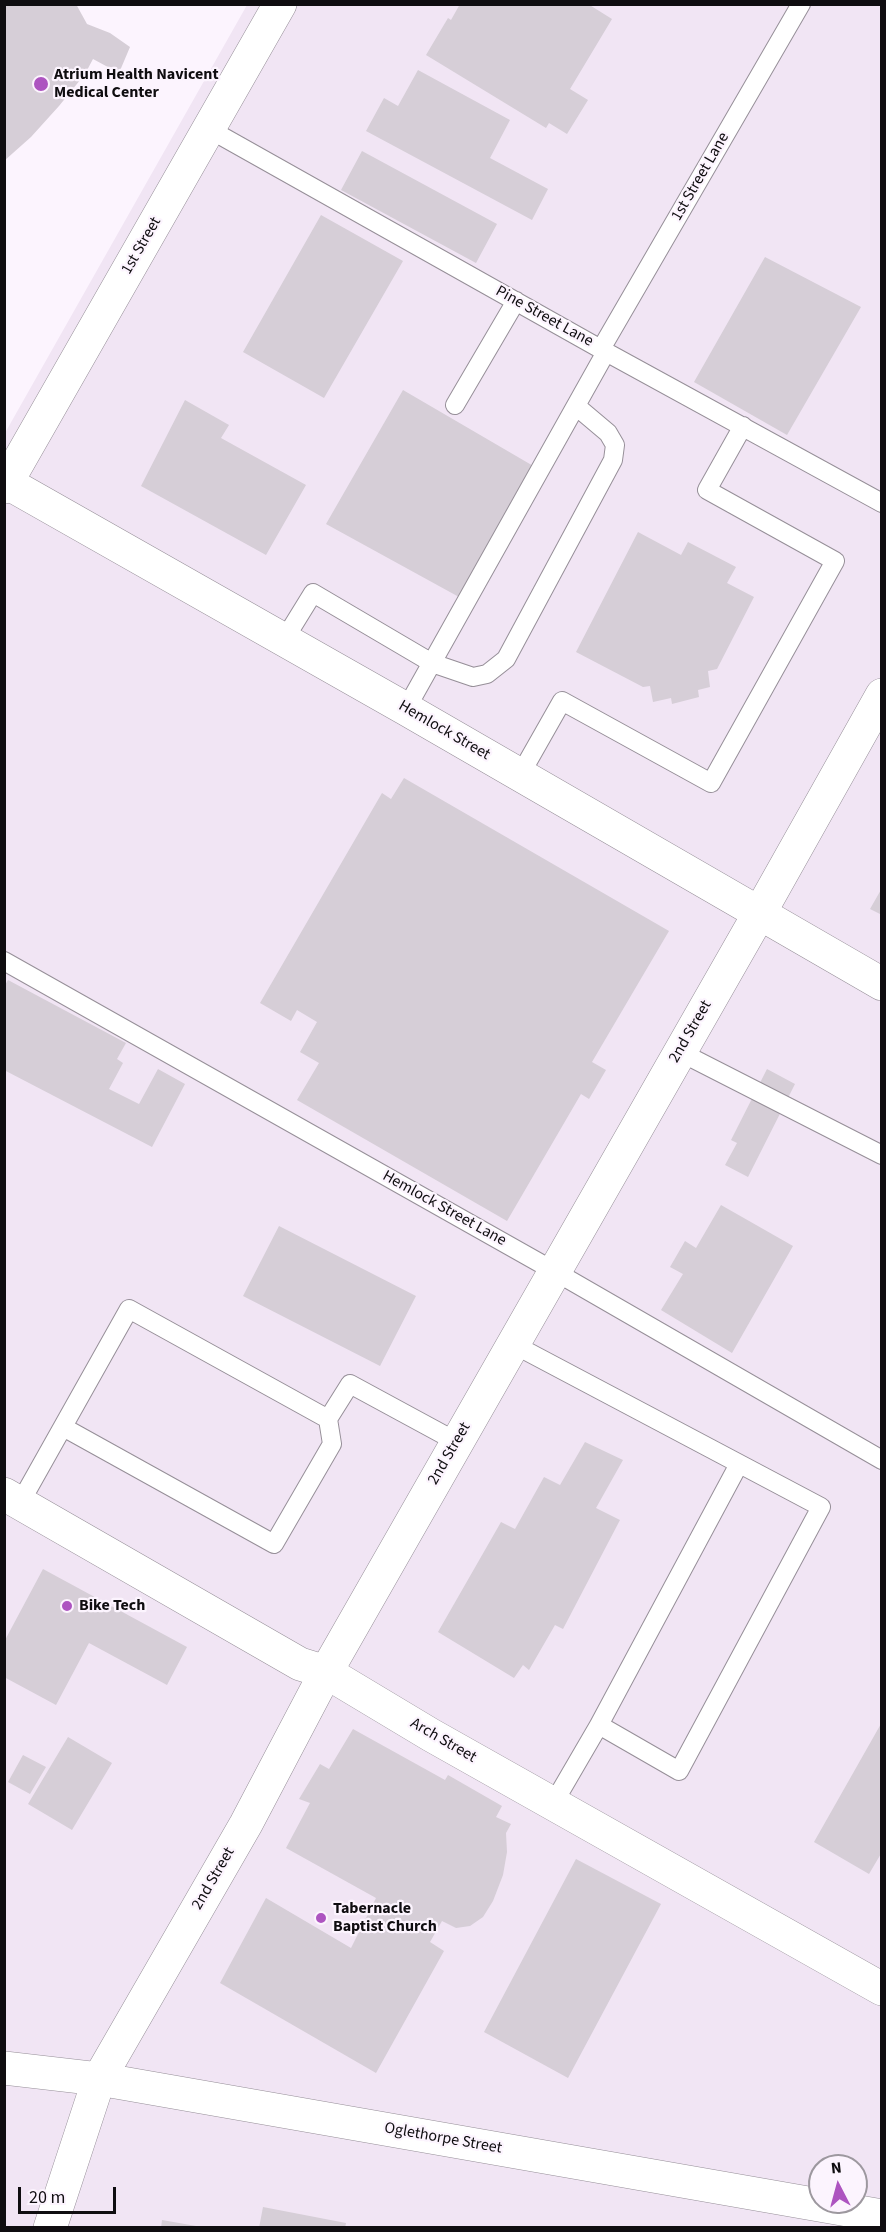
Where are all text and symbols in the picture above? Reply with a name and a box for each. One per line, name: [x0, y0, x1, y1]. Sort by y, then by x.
place label: Atrium Health Navicent Medical Center: [54, 65, 219, 103]
marker: Atrium Health Navicent Medical Center: [32, 75, 50, 93]
street label: 1st Street Lane: [668, 129, 734, 225]
street label: 1st Street: [118, 214, 166, 278]
street label: Pine Street Lane: [492, 282, 596, 352]
street label: Hemlock Street: [395, 697, 493, 765]
street label: 2nd Street: [665, 997, 717, 1067]
street label: Hemlock Street Lane: [379, 1167, 509, 1251]
street label: 2nd Street: [424, 1419, 476, 1489]
place label: Bike Tech: [79, 1596, 145, 1616]
marker: Bike Tech: [60, 1599, 74, 1613]
street label: Arch Street: [406, 1714, 480, 1768]
street label: 2nd Street: [188, 1844, 240, 1914]
place label: Tabernacle Baptist Church: [333, 1899, 437, 1937]
marker: Tabernacle Baptist Church: [314, 1911, 328, 1925]
street label: Oglethorpe Street: [383, 2119, 503, 2159]
north arrow: [808, 2154, 868, 2214]
text: N: [830, 2157, 843, 2180]
scale bar: [21, 2175, 118, 2213]
text: 20 m: [29, 2185, 65, 2210]

